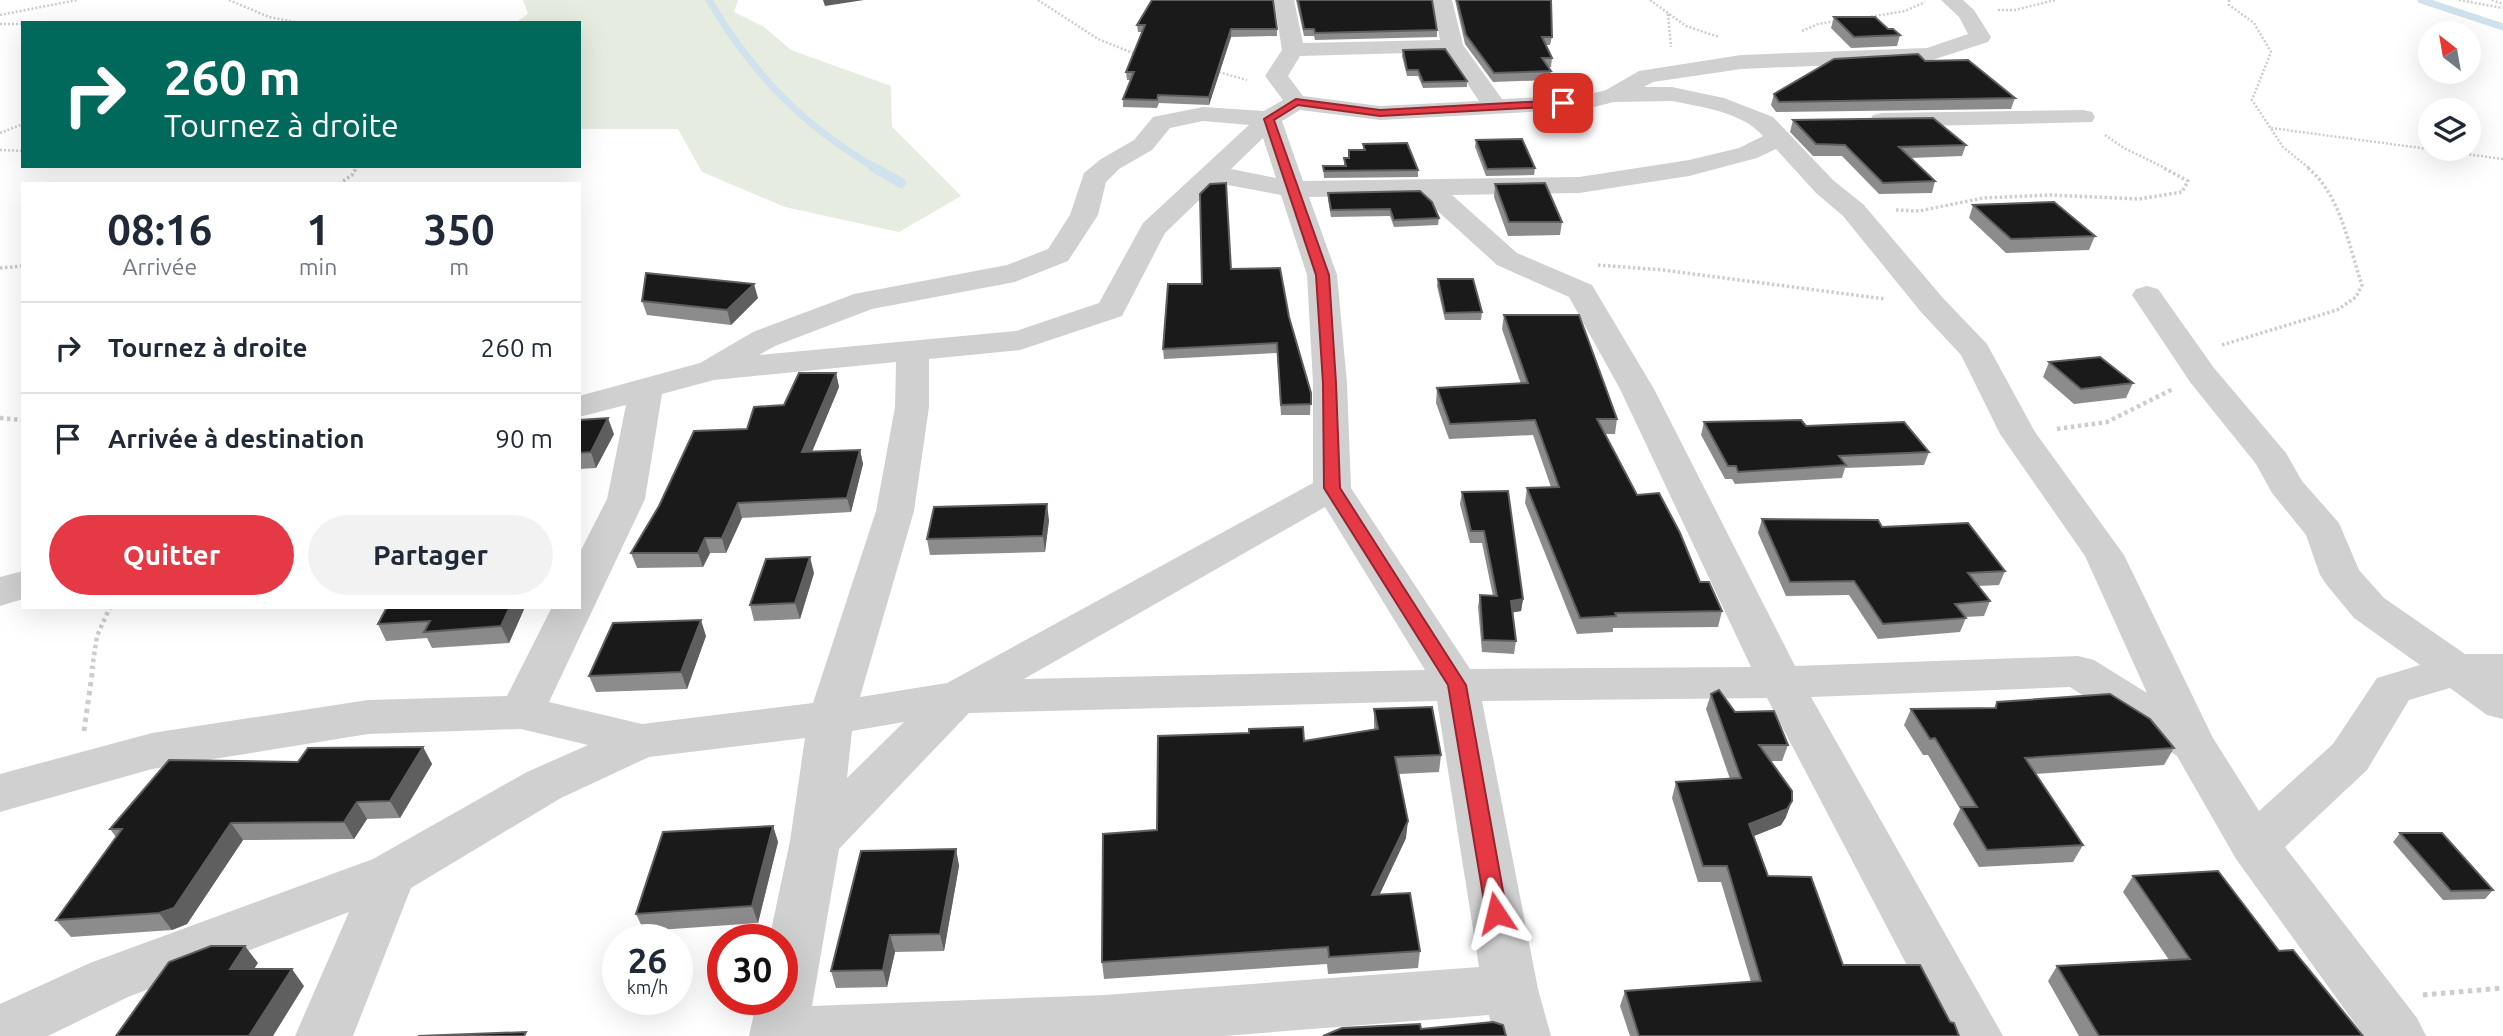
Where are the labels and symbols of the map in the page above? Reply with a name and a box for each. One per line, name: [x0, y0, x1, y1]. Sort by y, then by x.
north arrow: [2418, 21, 2482, 84]
pin: [1533, 73, 1593, 133]
position arrow: [1459, 876, 1533, 950]
speed limit sign: 30: [707, 924, 798, 1015]

